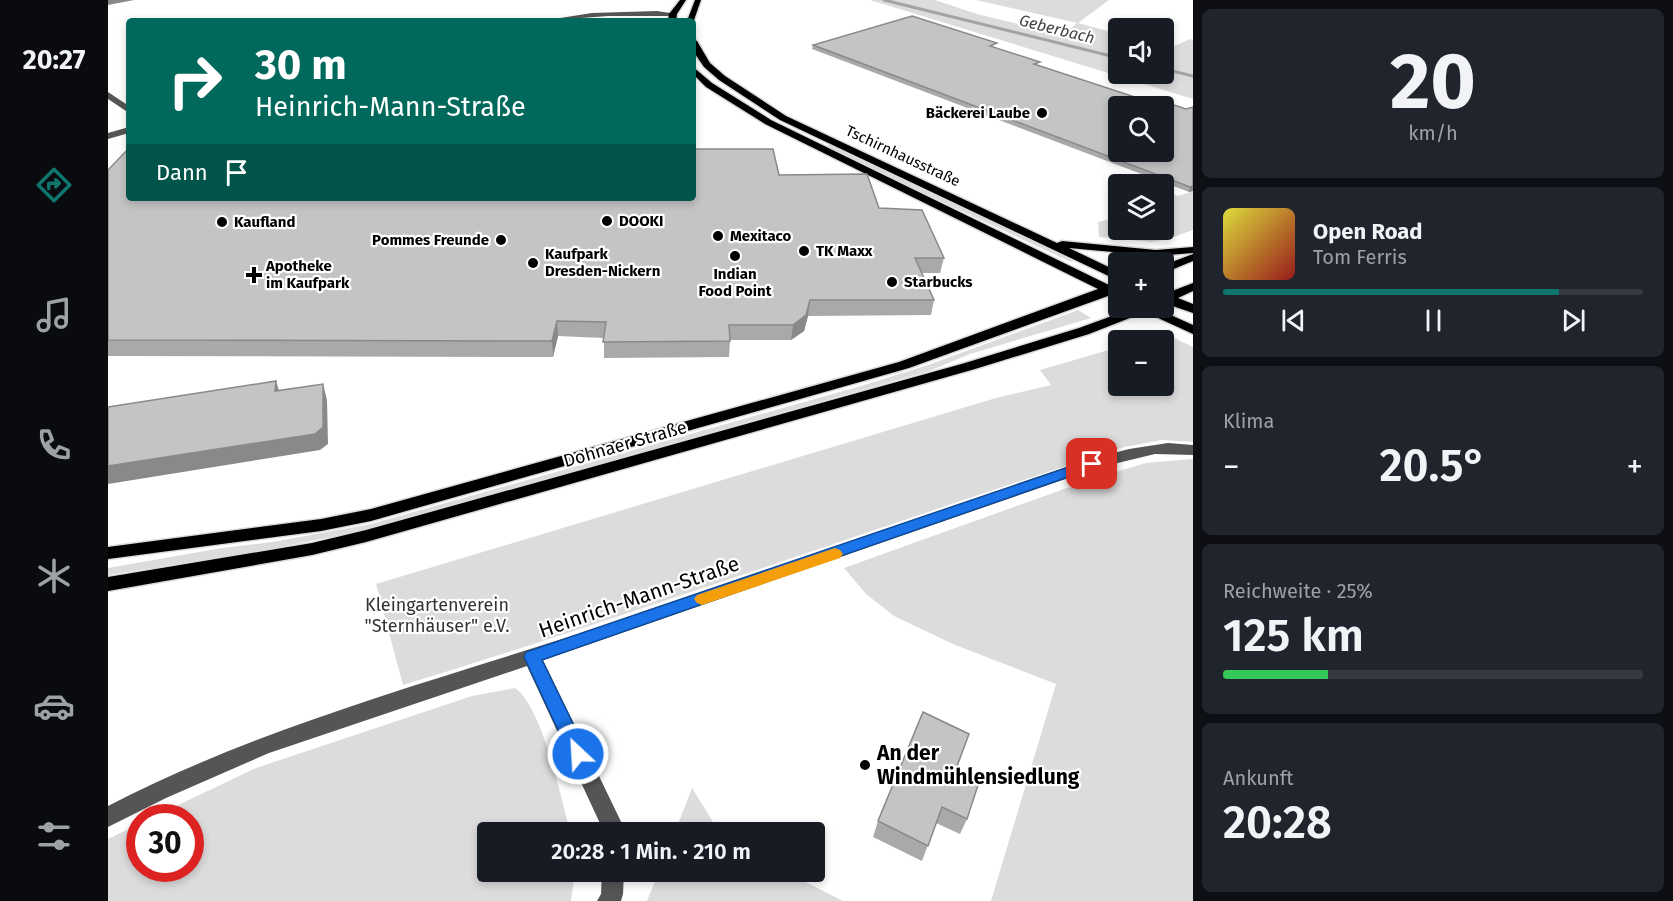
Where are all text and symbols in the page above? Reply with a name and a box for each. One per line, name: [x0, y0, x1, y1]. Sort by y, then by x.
water label: Geberbach: [1017, 10, 1097, 48]
map controls: [1108, 18, 1174, 396]
button: sound: [1108, 18, 1174, 84]
text: 20: [1390, 35, 1476, 129]
text: 30 m: [255, 40, 347, 90]
icon: right: [156, 42, 234, 120]
text: 20:27: [23, 44, 85, 76]
text: Heinrich-Mann-Straße: [255, 91, 526, 123]
button: search: [1108, 96, 1174, 162]
place label: Bäckerei Laube: [926, 104, 1030, 122]
marker: Bäckerei Laube: [1035, 106, 1049, 120]
text: km/h: [1408, 121, 1458, 145]
street label: Tschirnhausstraße: [843, 122, 963, 190]
icon: arrive: [220, 156, 253, 189]
text: Dann: [156, 159, 208, 186]
icon: directions: [33, 164, 75, 206]
button: layers: [1108, 174, 1174, 240]
place label: DOOKI: [619, 212, 663, 230]
place label: Kaufland: [234, 213, 295, 231]
marker: DOOKI: [600, 214, 614, 228]
marker: Kaufland: [215, 215, 229, 229]
text: Open Road: [1313, 218, 1423, 245]
place label: Mexitaco: [730, 227, 792, 245]
marker: Mexitaco: [711, 229, 725, 243]
place label: Pommes Freunde: [372, 231, 489, 249]
marker: Pommes Freunde: [494, 233, 508, 247]
place label: TK Maxx: [816, 242, 873, 260]
marker: TK Maxx: [797, 244, 811, 258]
place label: Kaufpark Dresden-Nickern: [545, 245, 660, 280]
text: Tom Ferris: [1313, 245, 1407, 269]
marker: Indian Food Point: [728, 249, 742, 263]
button: +: [1108, 252, 1174, 318]
marker: Kaufpark Dresden-Nickern: [526, 256, 540, 270]
place label: Apotheke im Kaufpark: [265, 257, 350, 292]
place label: Indian Food Point: [699, 265, 772, 300]
marker: Apotheke im Kaufpark: [247, 268, 261, 282]
place label: Starbucks: [904, 273, 973, 291]
marker: Starbucks: [885, 275, 899, 289]
icon: music: [33, 294, 75, 336]
icon: previous: [1277, 304, 1310, 337]
icon: pause: [1417, 304, 1450, 337]
icon: next: [1557, 304, 1590, 337]
button: −: [1108, 330, 1174, 396]
text: Klima: [1223, 409, 1274, 433]
street label: Dohnaer Straße: [561, 416, 689, 472]
icon: phone: [33, 424, 75, 466]
pin: [1066, 438, 1117, 489]
text: 20.5°: [1379, 439, 1487, 493]
icon: arrive: [1075, 447, 1108, 480]
text: −: [1223, 447, 1240, 487]
text: +: [1627, 447, 1643, 487]
street label: Heinrich-Mann-Straße: [535, 550, 743, 644]
icon: climate: [33, 555, 75, 597]
text: Reichweite · 25%: [1223, 579, 1373, 603]
park label: Kleingartenverein "Sternhäuser" e.V.: [364, 594, 510, 637]
text: 125 km: [1223, 609, 1364, 663]
icon: car: [33, 685, 75, 727]
position arrow: [546, 722, 610, 786]
place label: An der Windmühlensiedlung: [876, 740, 1080, 790]
marker: An der Windmühlensiedlung: [858, 758, 872, 772]
text: Ankunft: [1223, 766, 1294, 790]
text: 20:28: [1223, 796, 1332, 850]
speed limit sign: 30: [126, 804, 204, 882]
icon: filters: [33, 815, 75, 857]
text: 20:28 · 1 Min. · 210 m: [551, 838, 751, 865]

